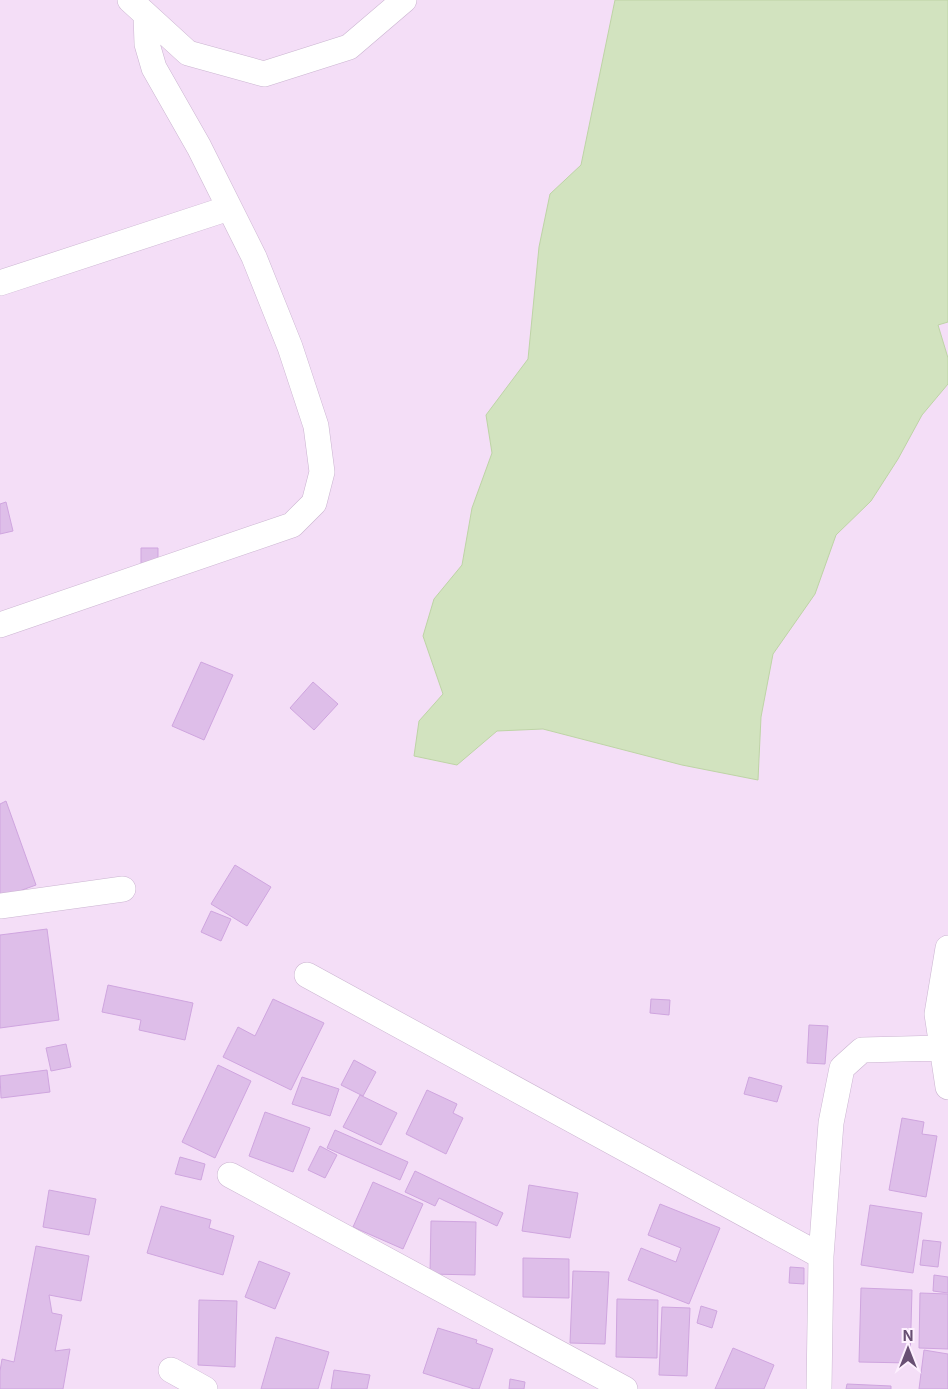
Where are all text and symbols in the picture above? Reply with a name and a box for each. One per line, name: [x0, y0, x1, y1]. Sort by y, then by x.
north arrow: [883, 1324, 933, 1374]
text: N: [903, 1327, 913, 1344]

